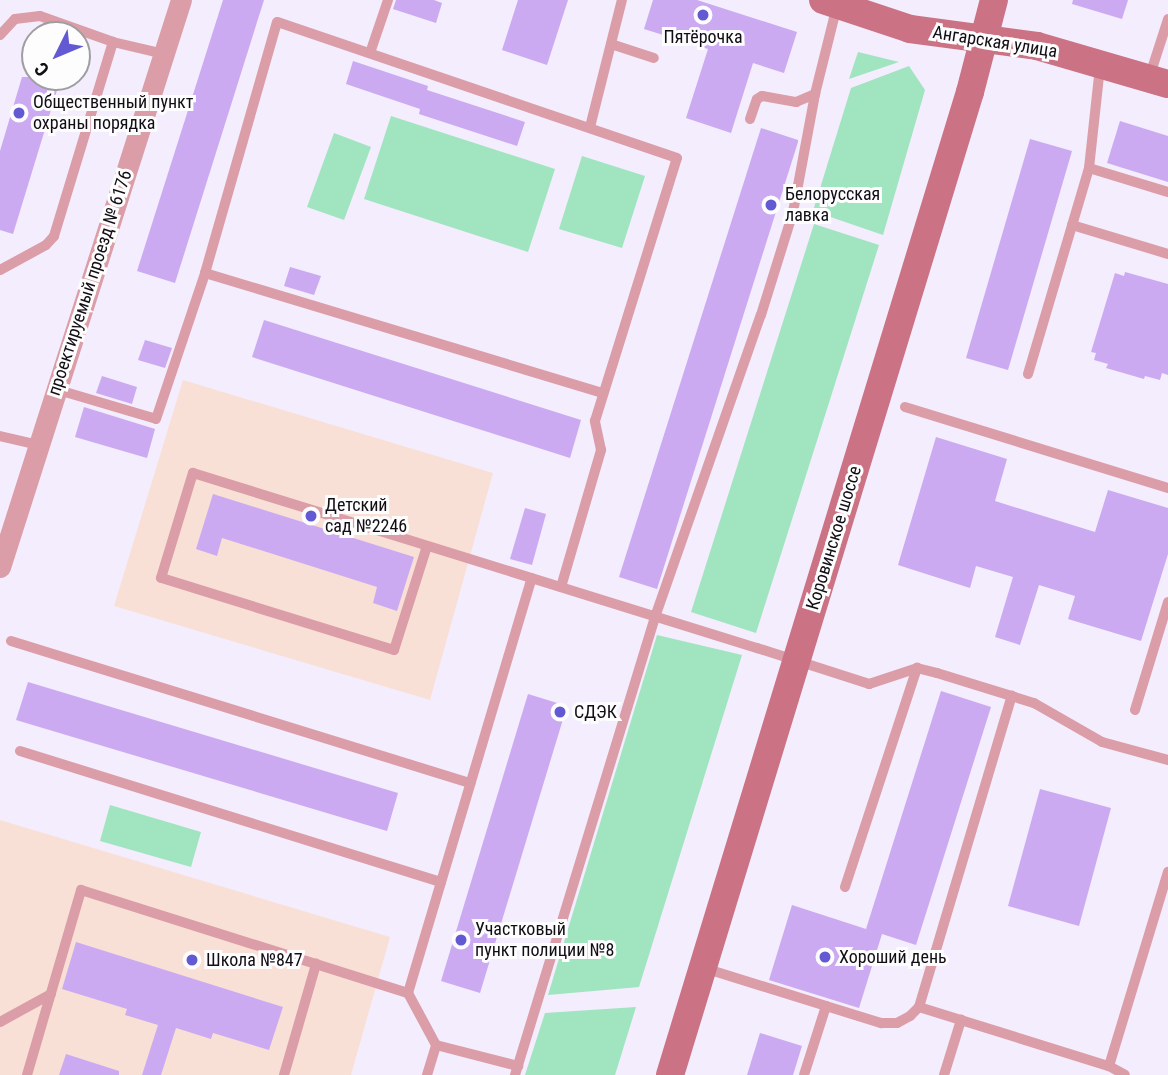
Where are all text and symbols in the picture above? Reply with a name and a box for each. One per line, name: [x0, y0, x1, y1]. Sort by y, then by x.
marker: Пятёрочка: [695, 7, 711, 23]
north arrow: [21, 21, 91, 91]
street label: Ангарская улица: [931, 22, 1059, 62]
place label: Пятёрочка: [663, 26, 743, 48]
text: С: [30, 58, 54, 81]
place label: Общественный пункт охраны порядка: [33, 92, 193, 134]
marker: Общественный пункт охраны порядка: [11, 105, 27, 121]
street label: проектируемый проезд № 6176: [43, 168, 137, 398]
place label: Белорусская лавка: [785, 184, 880, 227]
marker: Белорусская лавка: [763, 197, 779, 213]
street label: Коровинское шоссе: [802, 463, 866, 613]
place label: Детский сад №2246: [325, 495, 407, 538]
marker: Детский сад №2246: [303, 508, 319, 524]
place label: СДЭК: [574, 701, 617, 723]
marker: СДЭК: [552, 704, 568, 720]
place label: Участковый пункт полиции №8: [475, 919, 614, 962]
marker: Участковый пункт полиции №8: [453, 932, 469, 948]
place label: Хороший день: [839, 946, 947, 968]
place label: Школа №847: [206, 949, 303, 971]
marker: Хороший день: [817, 949, 833, 965]
marker: Школа №847: [184, 952, 200, 968]

